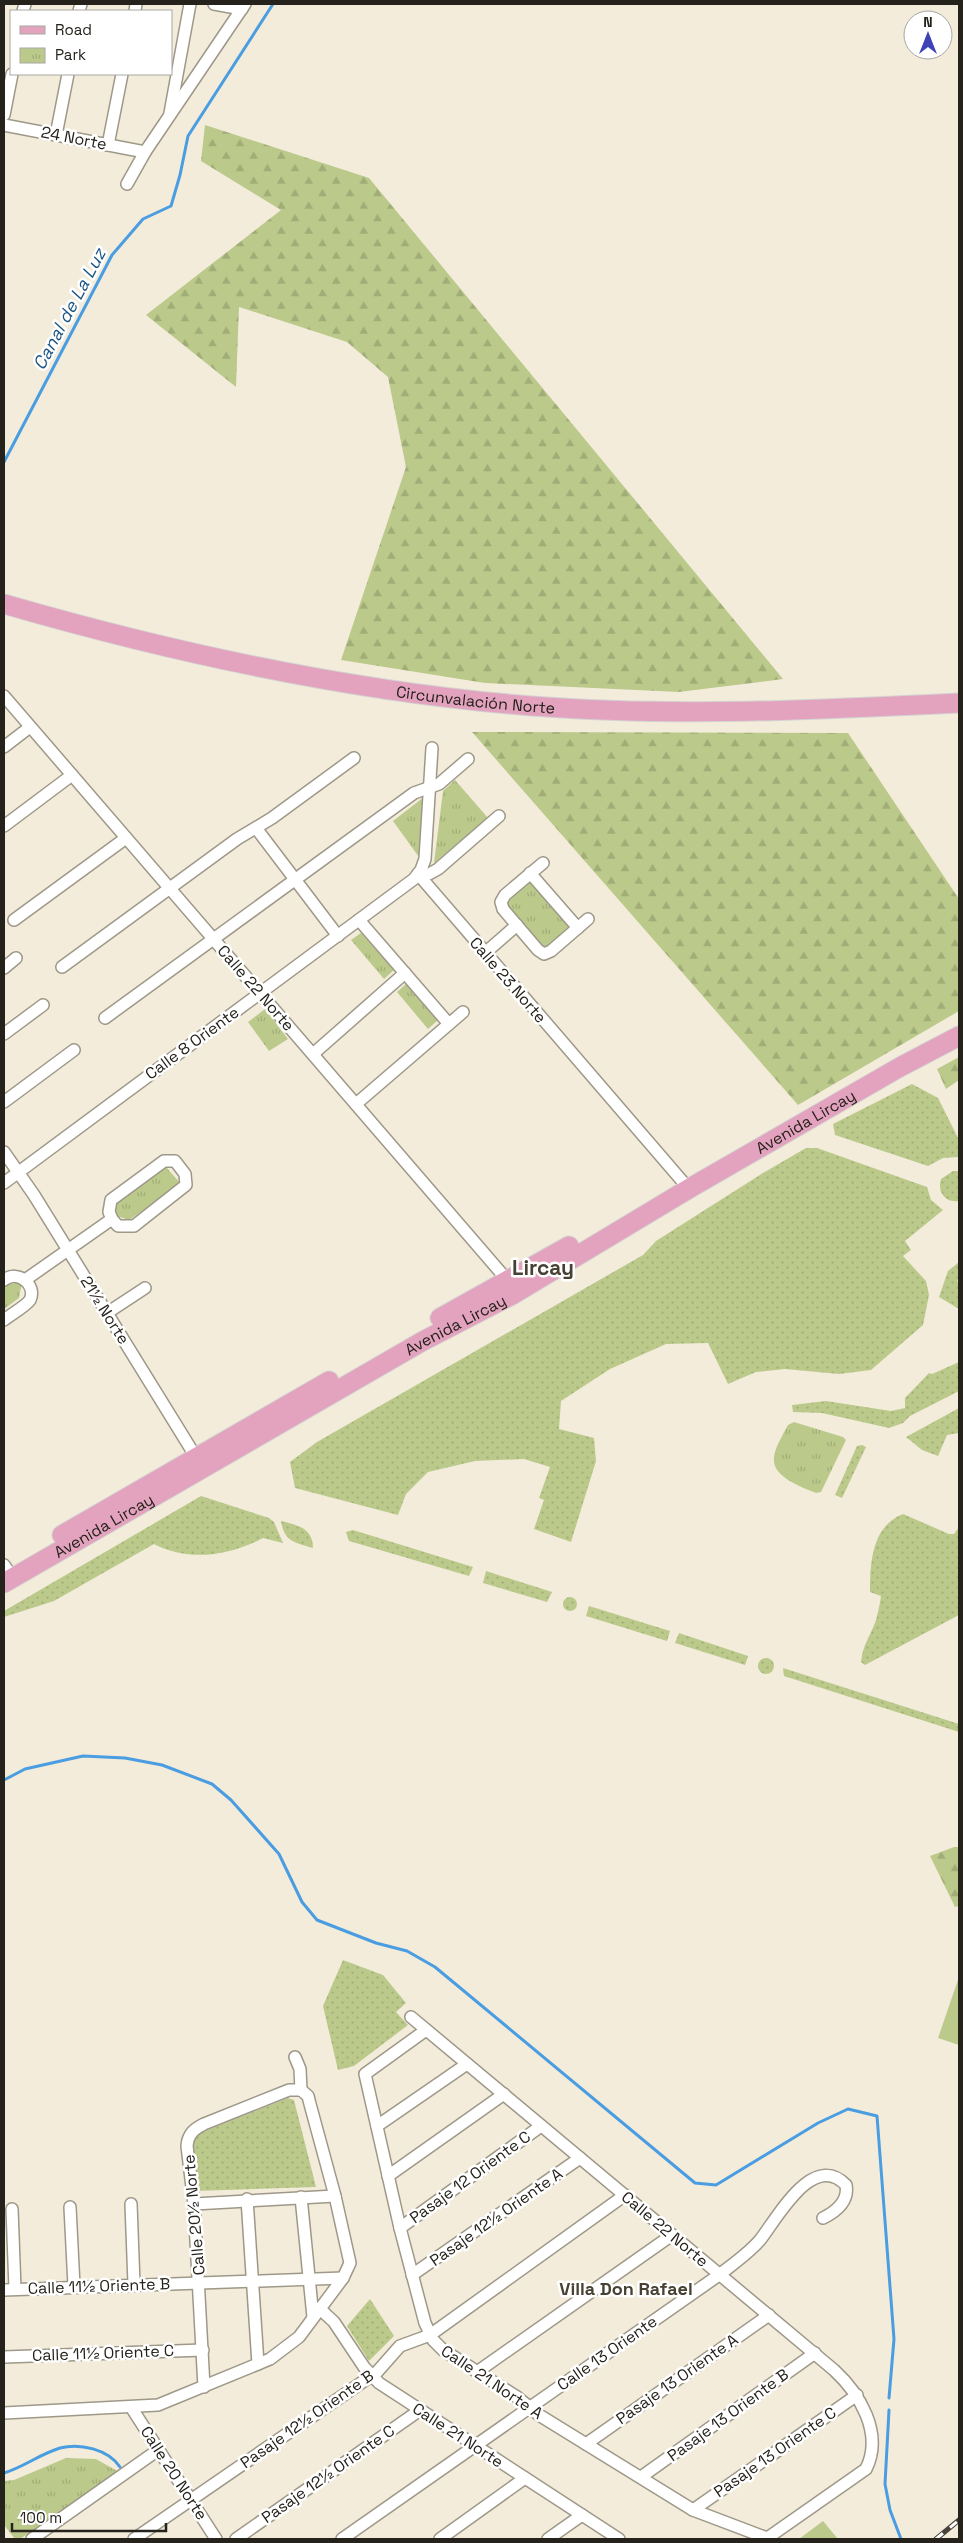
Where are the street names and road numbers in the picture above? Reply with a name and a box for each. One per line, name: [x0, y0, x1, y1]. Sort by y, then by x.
street label: 24 Norte: [39, 121, 109, 155]
street label: Circunvalación Norte: [395, 681, 556, 718]
street label: Calle 23 Norte: [465, 933, 551, 1027]
street label: Calle 22 Norte: [213, 941, 299, 1035]
street label: Calle 8 Oriente: [141, 1002, 243, 1084]
street label: Avenida Lircay: [752, 1084, 859, 1158]
street label: 21½ Norte: [76, 1272, 134, 1348]
street label: Avenida Lircay: [401, 1289, 510, 1360]
street label: Avenida Lircay: [50, 1488, 157, 1563]
street label: Pasaje 12 Oriente C: [405, 2126, 535, 2228]
street label: Calle 20½ Norte: [178, 2154, 210, 2276]
street label: Pasaje 12½ Oriente A: [425, 2163, 567, 2271]
street label: Calle 22 Norte: [617, 2186, 713, 2272]
street label: Calle 11½ Oriente B: [27, 2273, 171, 2299]
street label: Calle 13 Oriente: [553, 2311, 661, 2395]
street label: Pasaje 13 Oriente A: [612, 2329, 742, 2429]
street label: Calle 11½ Oriente C: [32, 2340, 174, 2366]
street label: Calle 21 Norte A: [437, 2340, 547, 2424]
street label: Pasaje 13 Oriente B: [663, 2364, 793, 2466]
street label: Pasaje 12½ Oriente B: [236, 2365, 378, 2473]
street label: Calle 21 Norte: [408, 2398, 508, 2472]
street label: Pasaje 13 Oriente C: [710, 2402, 840, 2502]
street label: Pasaje 12½ Oriente C: [257, 2420, 399, 2528]
street label: Calle 20 Norte: [136, 2422, 212, 2524]

